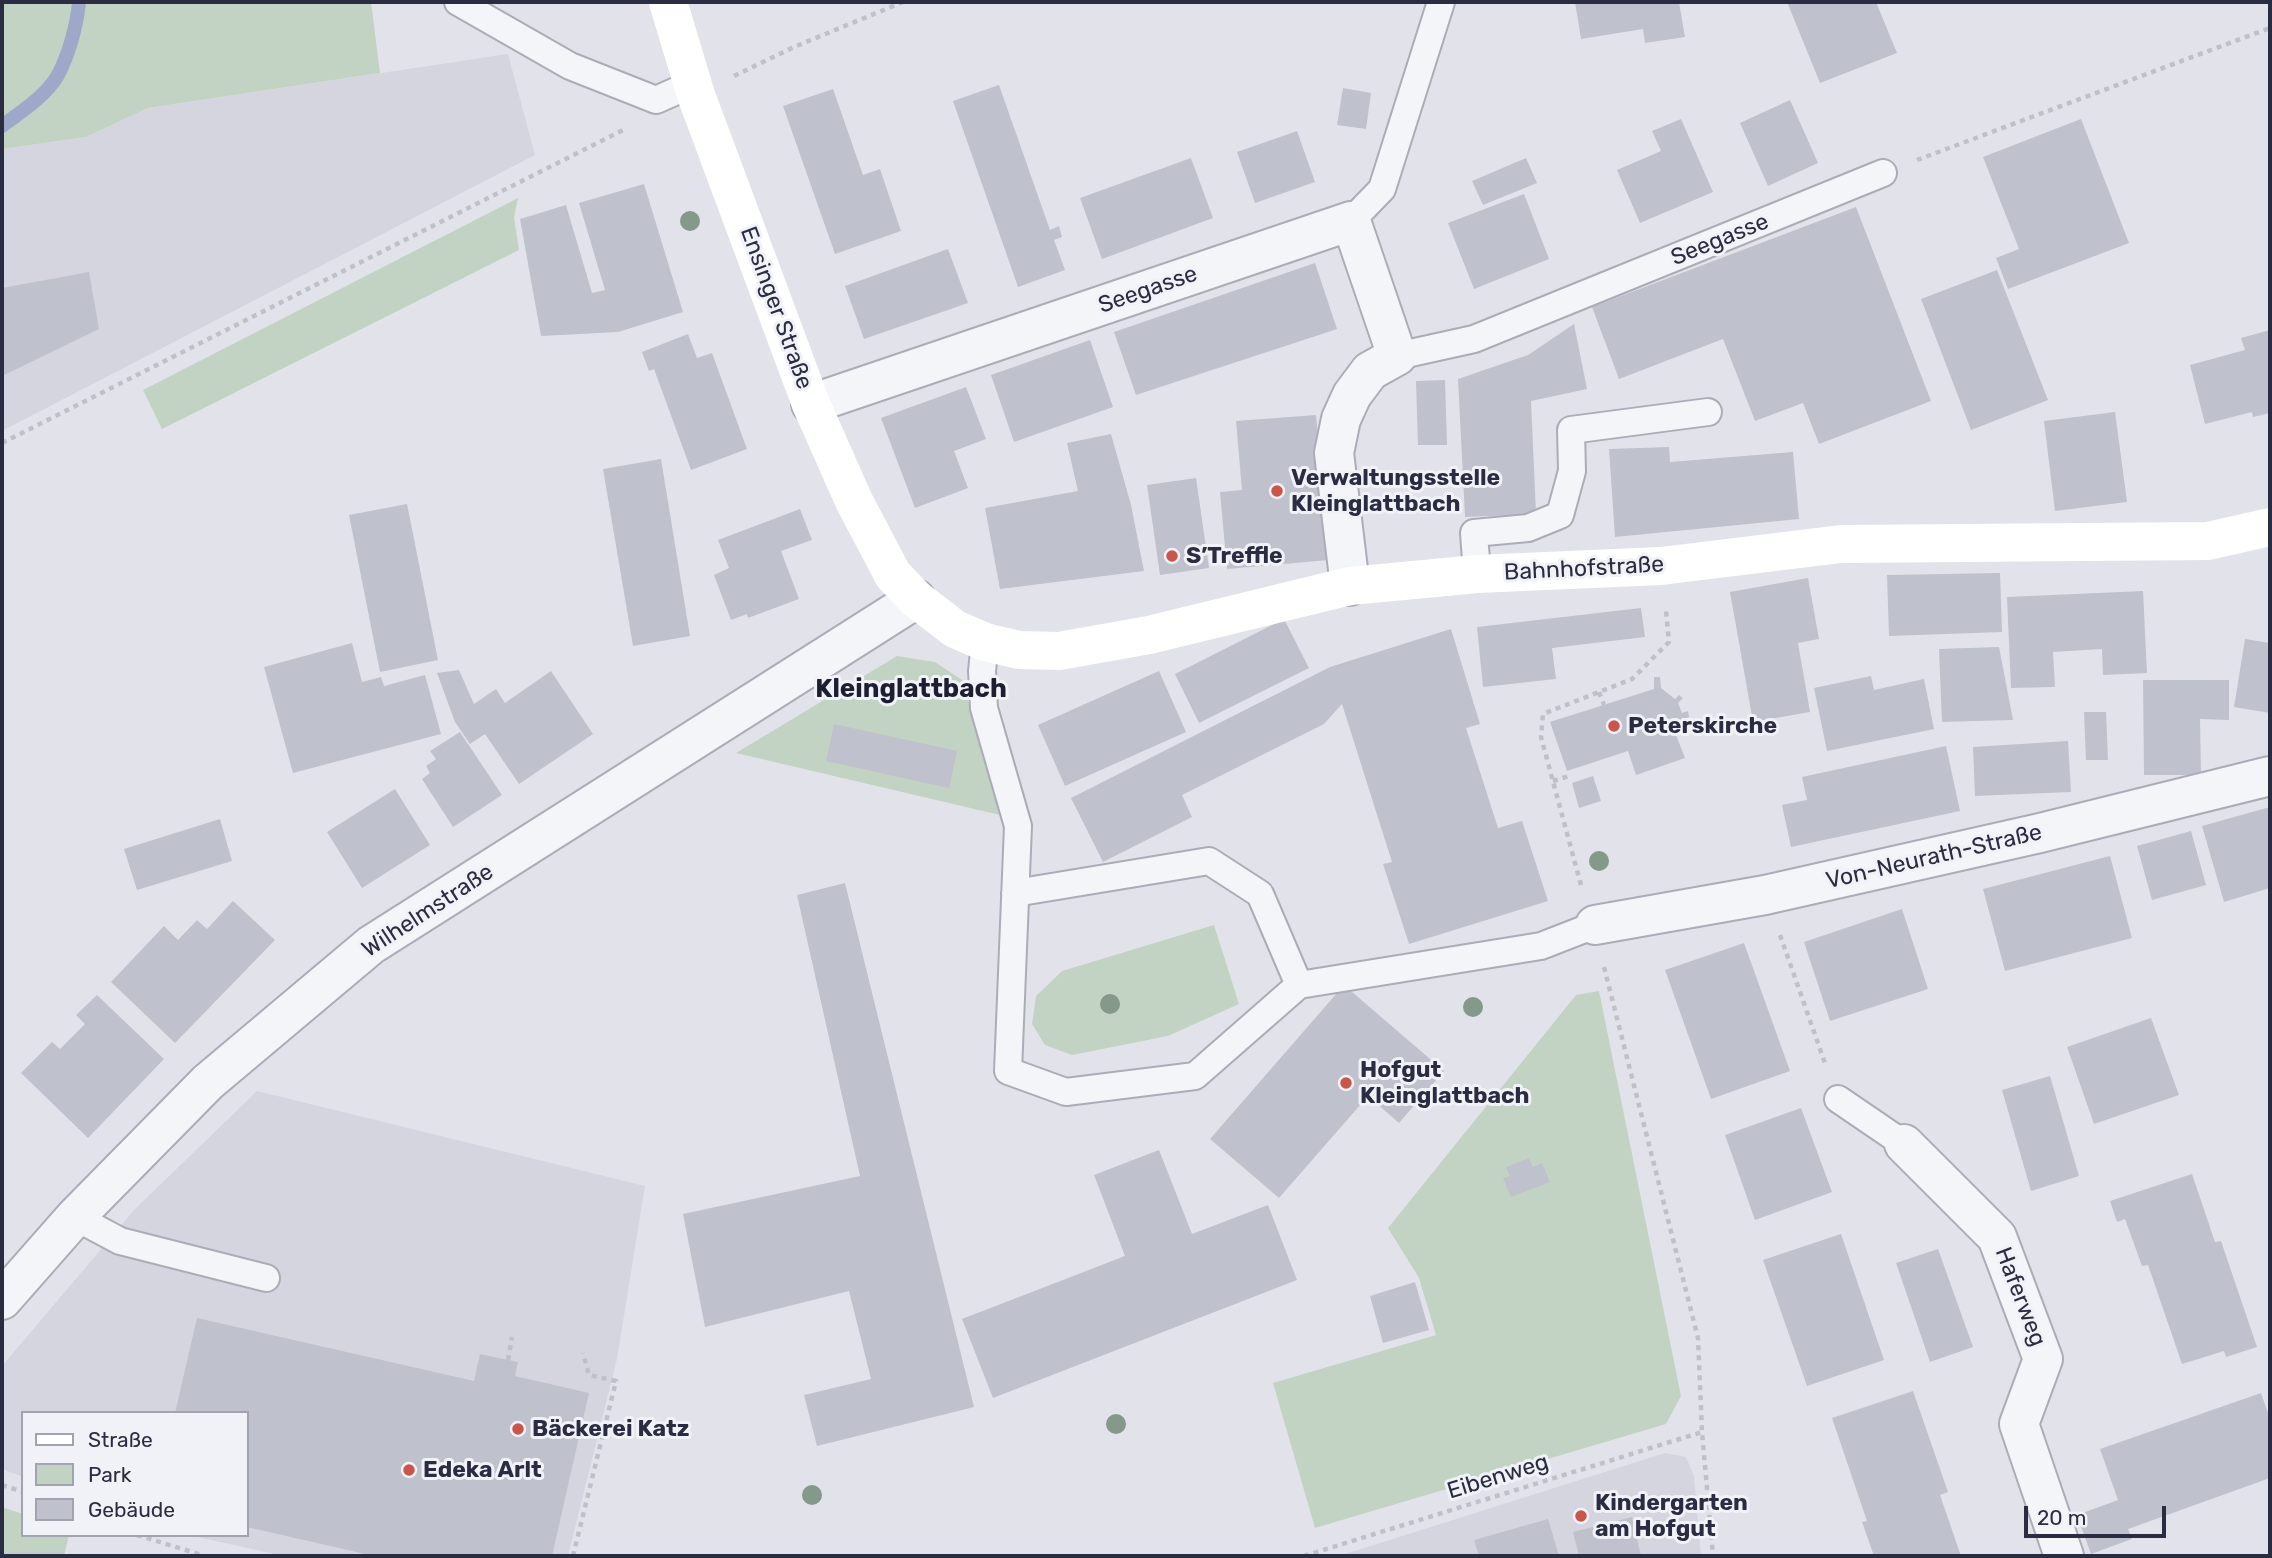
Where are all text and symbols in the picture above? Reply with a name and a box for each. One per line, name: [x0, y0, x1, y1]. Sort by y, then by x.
street label: Seegasse: [1667, 208, 1773, 272]
street label: Ensinger Straße: [734, 223, 818, 393]
street label: Seegasse: [1095, 260, 1201, 320]
place label: Verwaltungsstelle Kleinglattbach: [1291, 464, 1500, 518]
marker: Verwaltungsstelle Kleinglattbach: [1269, 483, 1285, 499]
place label: S’Treffle: [1186, 542, 1283, 570]
marker: S’Treffle: [1164, 548, 1180, 564]
street label: Bahnhofstraße: [1503, 551, 1665, 587]
district label: Kleinglattbach: [815, 673, 1007, 705]
place label: Peterskirche: [1628, 712, 1777, 740]
marker: Peterskirche: [1606, 718, 1622, 734]
street label: Von-Neurath-Straße: [1823, 819, 2045, 895]
street label: Wilhelmstraße: [357, 858, 499, 964]
place label: Hofgut Kleinglattbach: [1360, 1056, 1530, 1110]
marker: Hofgut Kleinglattbach: [1338, 1075, 1354, 1091]
street label: Haferweg: [1988, 1244, 2052, 1350]
legend: [21, 1411, 248, 1537]
place label: Bäckerei Katz: [532, 1415, 689, 1443]
marker: Bäckerei Katz: [510, 1421, 526, 1437]
text: Straße: [88, 1427, 153, 1452]
street label: Eibenweg: [1444, 1449, 1552, 1505]
place label: Edeka Arlt: [423, 1456, 542, 1484]
text: Park: [88, 1462, 132, 1487]
marker: Edeka Arlt: [401, 1462, 417, 1478]
place label: Kindergarten am Hofgut: [1595, 1489, 1748, 1543]
scale bar: [2027, 1492, 2169, 1536]
text: Gebäude: [88, 1497, 175, 1522]
text: 20 m: [2037, 1505, 2086, 1530]
marker: Kindergarten am Hofgut: [1573, 1508, 1589, 1524]

